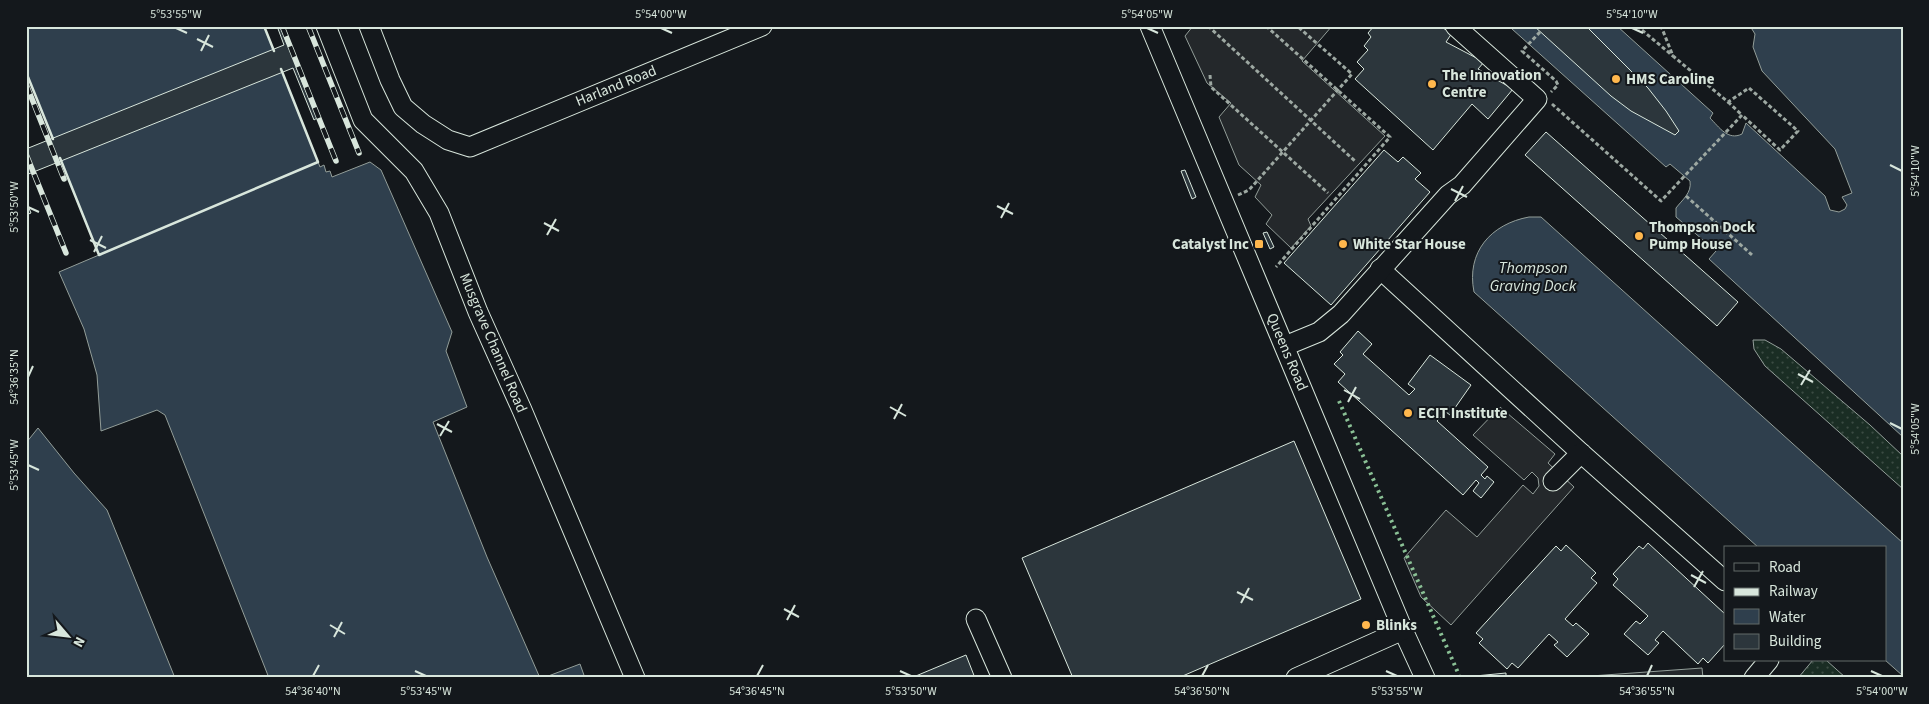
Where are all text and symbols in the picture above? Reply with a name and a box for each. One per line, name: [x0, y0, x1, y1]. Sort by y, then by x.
text: 5°53'55"W: [150, 6, 202, 23]
text: 5°54'00"W: [635, 6, 687, 23]
text: 5°54'05"W: [1121, 6, 1173, 23]
text: 5°54'10"W: [1606, 6, 1658, 23]
street label: Harland Road: [572, 60, 660, 112]
place label: The Innovation Centre: [1442, 65, 1542, 103]
place label: HMS Caroline: [1626, 69, 1715, 90]
marker: HMS Caroline: [1610, 73, 1622, 85]
marker: The Innovation Centre: [1426, 78, 1438, 90]
text: 5°54'10"W: [1907, 145, 1924, 197]
text: 5°53'50"W: [6, 181, 23, 233]
place label: Thompson Dock Pump House: [1649, 217, 1756, 255]
marker: Thompson Dock Pump House: [1633, 230, 1645, 242]
place label: Catalyst Inc: [1172, 234, 1249, 255]
place label: White Star House: [1353, 234, 1466, 255]
marker: Catalyst Inc: [1253, 238, 1265, 250]
marker: White Star House: [1337, 238, 1349, 250]
water label: Thompson Graving Dock: [1490, 257, 1577, 297]
street label: Musgrave Channel Road: [454, 270, 532, 416]
street label: Queens Road: [1261, 310, 1313, 394]
text: 54°36'35"N: [6, 349, 23, 405]
place label: ECIT Institute: [1418, 403, 1508, 424]
text: 5°54'05"W: [1907, 403, 1924, 455]
marker: ECIT Institute: [1402, 407, 1414, 419]
text: 5°53'45"W: [6, 439, 23, 491]
legend: [1724, 546, 1886, 662]
text: Road: [1769, 557, 1801, 578]
text: Railway: [1769, 581, 1818, 602]
text: Water: [1769, 607, 1806, 628]
north arrow: [42, 612, 92, 662]
place label: Blinks: [1376, 615, 1417, 636]
marker: Blinks: [1360, 619, 1372, 631]
text: Building: [1769, 631, 1822, 652]
text: N: [68, 633, 90, 650]
text: 54°36'40"N: [285, 683, 341, 700]
text: 5°53'45"W: [400, 683, 452, 700]
text: 54°36'45"N: [729, 683, 785, 700]
text: 5°53'50"W: [885, 683, 937, 700]
text: 54°36'50"N: [1174, 683, 1230, 700]
text: 5°53'55"W: [1371, 683, 1423, 700]
text: 54°36'55"N: [1619, 683, 1675, 700]
text: 5°54'00"W: [1856, 683, 1908, 700]

